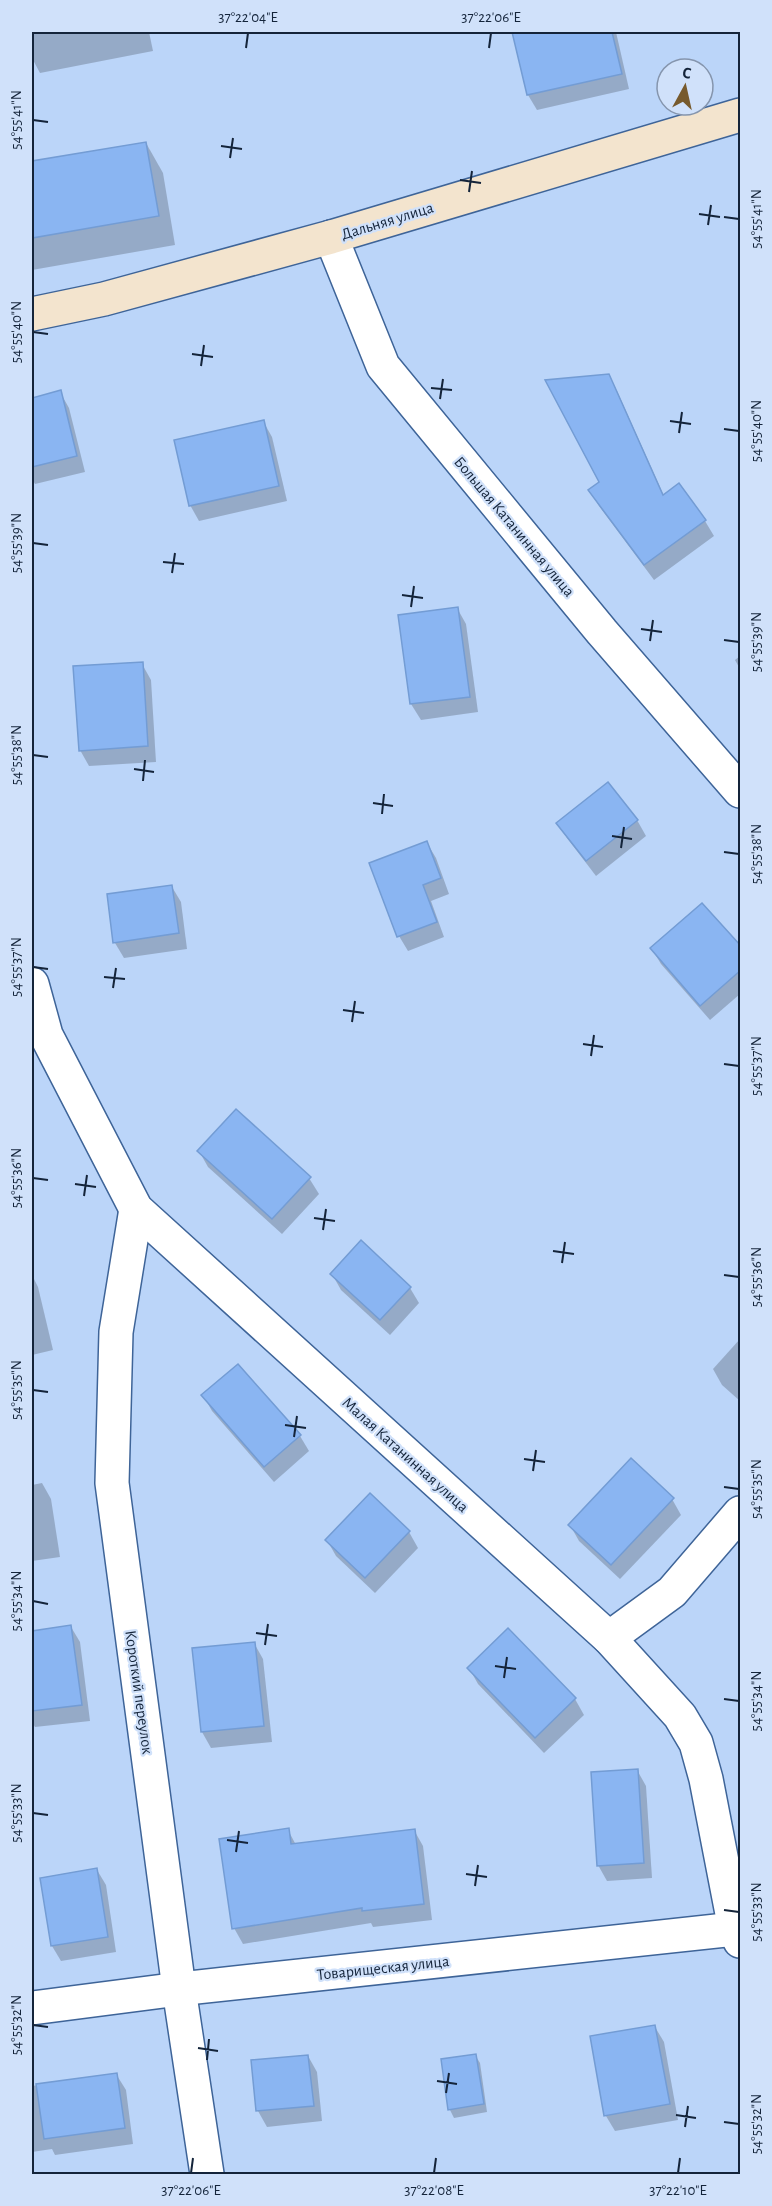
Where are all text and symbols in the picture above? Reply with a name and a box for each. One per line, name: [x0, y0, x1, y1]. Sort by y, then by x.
text: 37°22'04"E: [218, 10, 278, 25]
text: 37°22'06"E: [461, 10, 521, 25]
north arrow: [655, 57, 715, 117]
text: С: [681, 65, 693, 82]
text: 54°55'41"N: [9, 90, 24, 150]
text: 54°55'41"N: [749, 189, 764, 249]
street label: Дальняя улица: [339, 199, 436, 244]
text: 54°55'40"N: [9, 301, 24, 363]
text: 54°55'40"N: [749, 400, 764, 462]
street label: Большая Катанинная улица: [450, 454, 577, 600]
text: 54°55'39"N: [9, 513, 24, 573]
text: 54°55'39"N: [749, 612, 764, 672]
text: 54°55'38"N: [9, 725, 24, 785]
text: 54°55'38"N: [749, 824, 764, 884]
text: 54°55'37"N: [9, 937, 24, 997]
text: 54°55'37"N: [749, 1036, 764, 1096]
text: 54°55'36"N: [9, 1148, 24, 1208]
text: 54°55'36"N: [749, 1247, 764, 1307]
text: 54°55'35"N: [9, 1360, 24, 1420]
street label: Малая Катанинная улица: [339, 1394, 471, 1516]
text: 54°55'35"N: [749, 1459, 764, 1519]
text: 54°55'34"N: [9, 1571, 24, 1631]
street label: Короткий переулок: [121, 1629, 156, 1756]
text: 54°55'34"N: [749, 1671, 764, 1731]
text: 54°55'33"N: [9, 1783, 24, 1843]
text: 54°55'33"N: [749, 1882, 764, 1942]
street label: Товарищеская улица: [316, 1953, 450, 1984]
text: 54°55'32"N: [9, 1995, 24, 2055]
text: 54°55'32"N: [749, 2094, 764, 2154]
text: 37°22'06"E: [161, 2183, 221, 2198]
text: 37°22'08"E: [404, 2183, 464, 2198]
text: 37°22'10"E: [649, 2183, 707, 2198]

